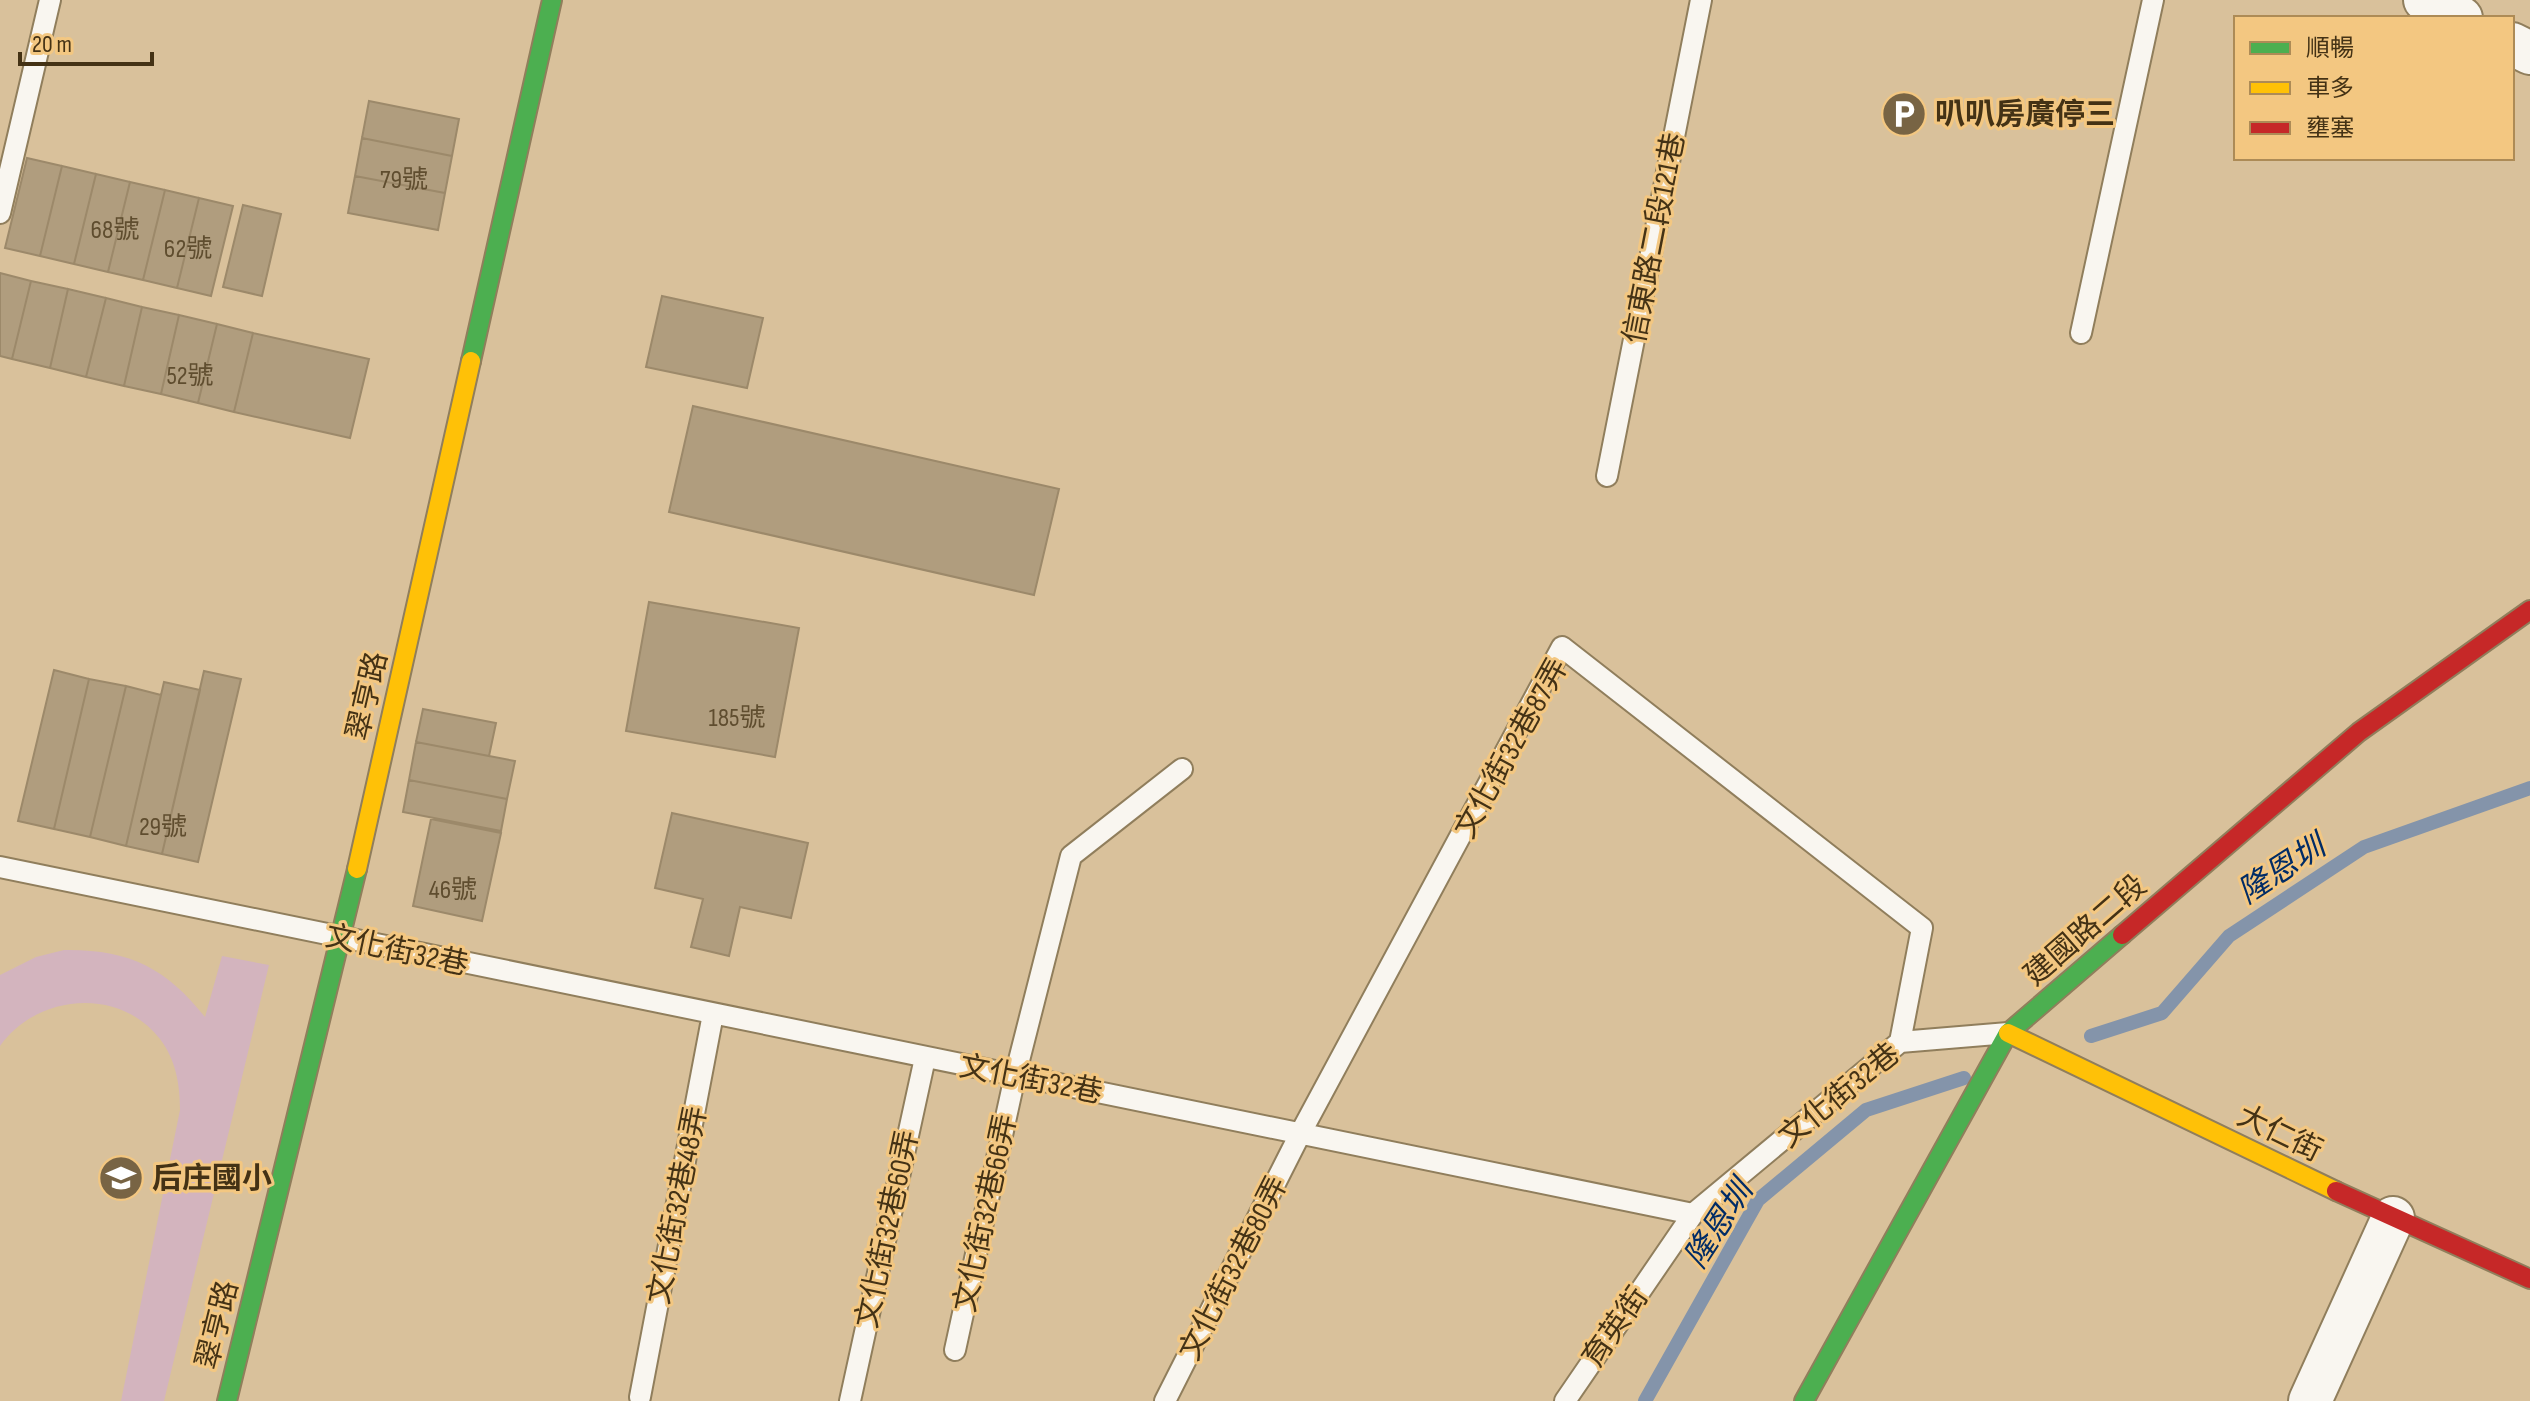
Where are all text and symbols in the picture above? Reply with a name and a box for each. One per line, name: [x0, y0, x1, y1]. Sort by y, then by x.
scale bar: [20, 16, 152, 66]
legend: [2234, 16, 2514, 160]
text: 20 m: [32, 30, 72, 59]
text: 順暢: [2306, 34, 2354, 63]
text: 車多: [2306, 74, 2354, 103]
parking icon: 叭叭房廣停三: [1880, 90, 1928, 138]
place label: 叭叭房廣停三: [1935, 97, 2115, 133]
text: 壅塞: [2306, 114, 2354, 143]
street label: 信東路二段121巷: [1617, 130, 1693, 347]
house number: 79號: [380, 165, 428, 196]
house number: 68號: [91, 215, 139, 246]
house number: 62號: [164, 234, 212, 265]
house number: 52號: [166, 361, 214, 392]
street label: 翠亨路: [340, 648, 396, 744]
street label: 文化街32巷87弄: [1448, 652, 1576, 845]
house number: 185號: [709, 703, 765, 734]
house number: 29號: [139, 812, 187, 843]
water label: 隆恩圳: [2231, 826, 2336, 913]
street label: 建國路二段: [2017, 868, 2154, 994]
house number: 46號: [429, 875, 477, 906]
street label: 文化街32巷: [322, 918, 471, 984]
street label: 文化街32巷: [1772, 1036, 1907, 1155]
street label: 文化街32巷: [956, 1048, 1105, 1111]
street label: 大仁街: [2231, 1098, 2328, 1170]
street label: 文化街32巷48弄: [641, 1103, 715, 1307]
street label: 文化街32巷66弄: [947, 1111, 1025, 1315]
street label: 文化街32巷60弄: [849, 1127, 927, 1331]
school or university icon: 后庄國小: [97, 1154, 145, 1202]
place label: 后庄國小: [152, 1161, 272, 1197]
street label: 文化街32巷80弄: [1172, 1171, 1296, 1366]
water label: 隆恩圳: [1677, 1171, 1764, 1276]
street label: 翠亨路: [190, 1277, 246, 1373]
street label: 育英街: [1575, 1280, 1656, 1375]

